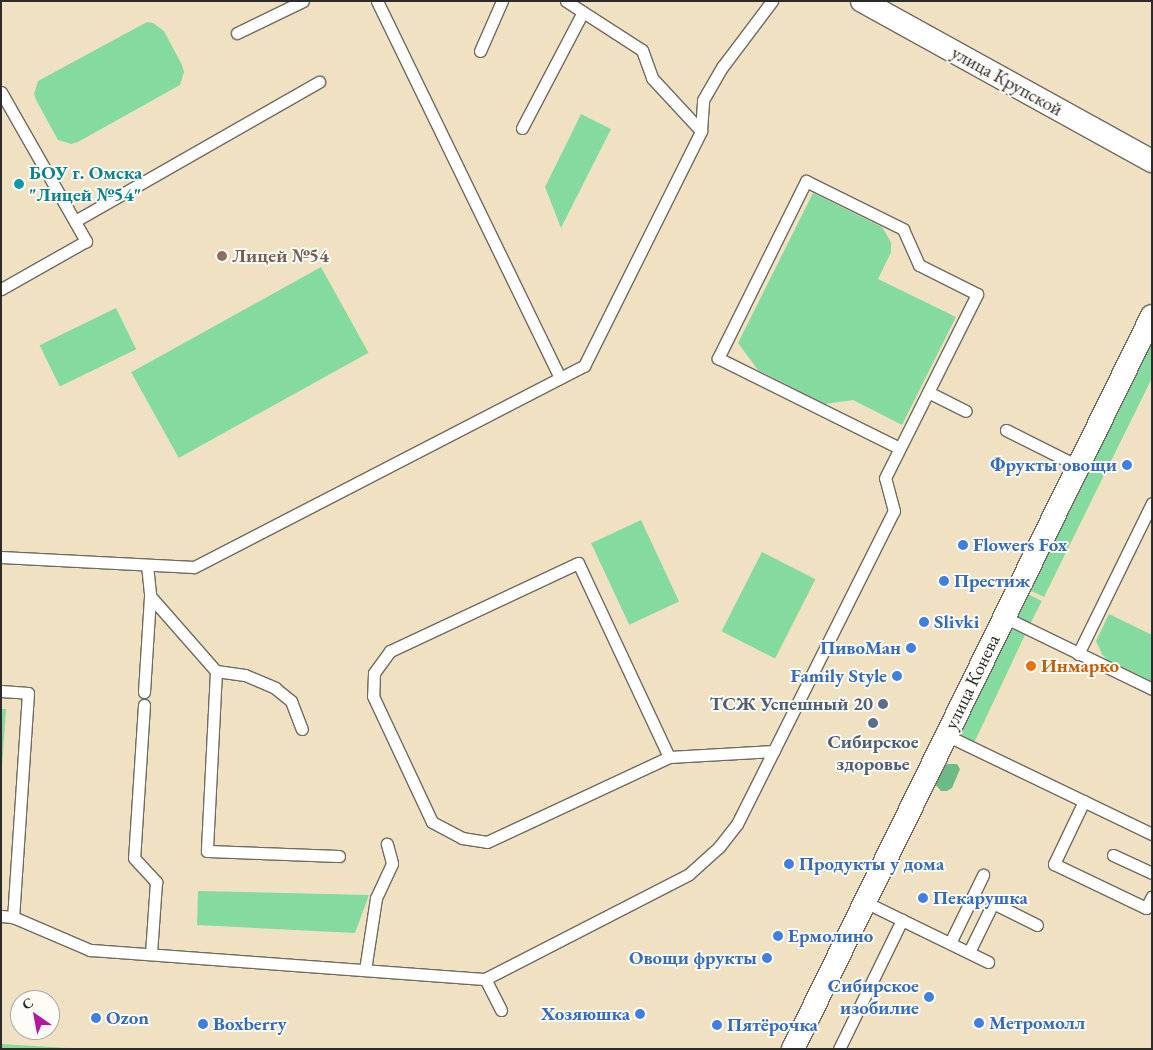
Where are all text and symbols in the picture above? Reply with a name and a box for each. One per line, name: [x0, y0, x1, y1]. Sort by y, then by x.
street label: улица Крупской: [947, 41, 1067, 121]
place label: БОУ г. Омска "Лицей №54": [29, 162, 142, 206]
marker: БОУ г. Омска "Лицей №54": [13, 178, 25, 190]
place label: Лицей №54: [232, 245, 329, 267]
marker: Лицей №54: [216, 250, 228, 262]
place label: Фрукты овощи: [990, 454, 1117, 476]
marker: Фрукты овощи: [1121, 459, 1133, 471]
place label: Flowers Fox: [973, 534, 1067, 556]
marker: Flowers Fox: [957, 539, 969, 551]
place label: Престиж: [954, 570, 1030, 592]
marker: Престиж: [938, 575, 950, 587]
place label: Slivki: [934, 611, 979, 633]
marker: Slivki: [918, 616, 930, 628]
street label: улица Конева: [939, 631, 1005, 733]
place label: ПивоМан: [820, 637, 901, 659]
marker: ПивоМан: [905, 642, 917, 654]
place label: Инмарко: [1041, 655, 1119, 677]
marker: Инмарко: [1025, 660, 1037, 672]
place label: Family Style: [791, 665, 887, 687]
marker: Family Style: [891, 670, 903, 682]
place label: ТСЖ Успешный 20: [710, 693, 873, 715]
marker: ТСЖ Успешный 20: [877, 698, 889, 710]
marker: Сибирское здоровье: [867, 717, 879, 729]
place label: Сибирское здоровье: [827, 731, 919, 775]
place label: Продукты у дома: [799, 853, 944, 875]
marker: Продукты у дома: [783, 858, 795, 870]
place label: Пекарушка: [933, 887, 1028, 909]
marker: Пекарушка: [917, 892, 929, 904]
place label: Ермолино: [788, 925, 873, 947]
marker: Ермолино: [772, 930, 784, 942]
place label: Овощи фрукты: [629, 947, 757, 969]
marker: Овощи фрукты: [761, 952, 773, 964]
place label: Сибирское изобилие: [828, 975, 919, 1019]
north arrow: [10, 990, 60, 1040]
marker: Сибирское изобилие: [923, 991, 935, 1003]
text: С: [18, 993, 36, 1014]
place label: Хозяюшка: [541, 1003, 630, 1025]
place label: Ozon: [106, 1007, 149, 1029]
marker: Хозяюшка: [634, 1008, 646, 1020]
marker: Ozon: [90, 1012, 102, 1024]
place label: Метромолл: [989, 1012, 1085, 1034]
place label: Boxberry: [213, 1013, 287, 1035]
place label: Пятёрочка: [727, 1014, 818, 1036]
marker: Метромолл: [973, 1017, 985, 1029]
marker: Boxberry: [197, 1018, 209, 1030]
marker: Пятёрочка: [711, 1019, 723, 1031]

